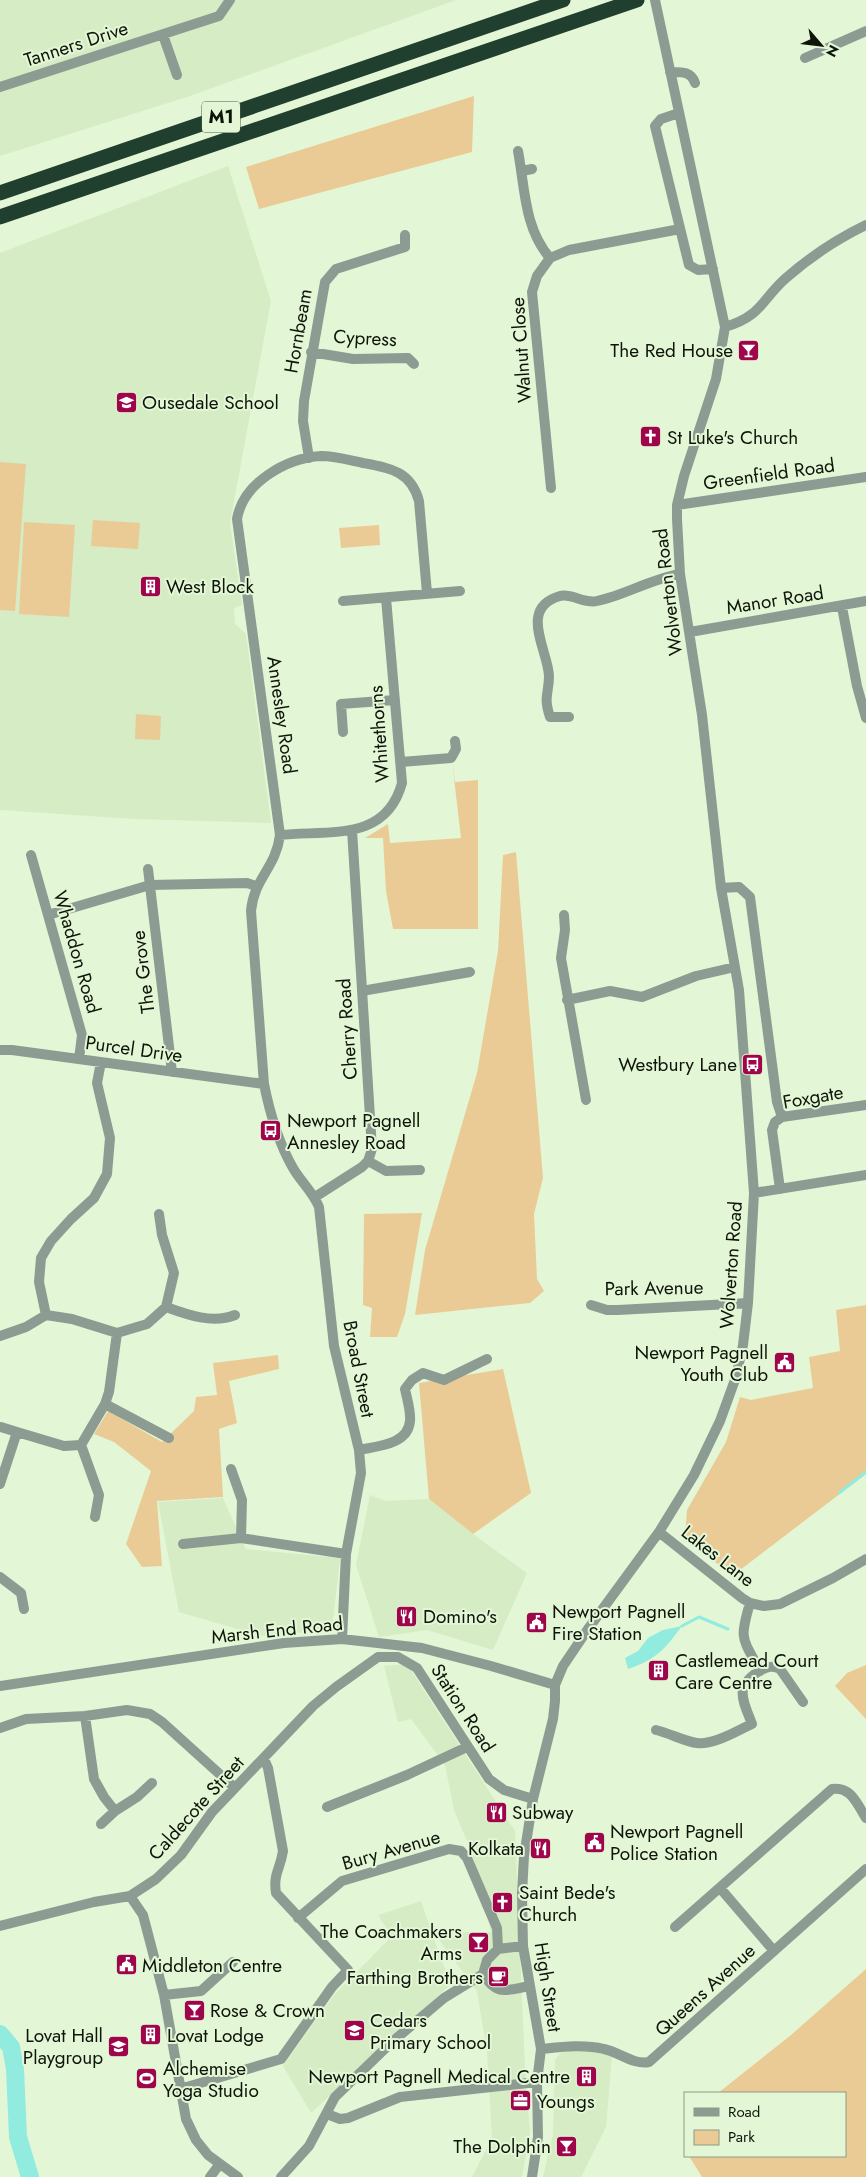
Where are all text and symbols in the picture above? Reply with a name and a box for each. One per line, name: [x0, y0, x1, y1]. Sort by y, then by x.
street label: Tanners Drive: [21, 14, 132, 74]
north arrow: [796, 20, 846, 70]
text: N: [821, 41, 844, 61]
road number: M1: [202, 101, 240, 132]
street label: Hornbeam: [277, 287, 319, 375]
street label: Walnut Close: [504, 296, 538, 404]
street label: Cypress: [333, 323, 398, 353]
place label: The Red House: [610, 337, 733, 364]
bar icon: The Red House: [737, 338, 761, 362]
place label: Ousedale School: [142, 389, 279, 416]
school or university icon: Ousedale School: [114, 390, 138, 414]
place label: St Luke's Church: [667, 424, 798, 451]
church icon: St Luke's Church: [639, 425, 663, 449]
street label: Greenfield Road: [701, 451, 837, 497]
street label: Wolverton Road: [647, 527, 689, 657]
place label: West Block: [166, 573, 254, 600]
building icon: West Block: [138, 574, 162, 598]
street label: Manor Road: [724, 579, 826, 621]
street label: Annesley Road: [260, 654, 304, 776]
street label: Whitethorns: [362, 684, 396, 783]
street label: Whaddon Road: [47, 887, 107, 1017]
street label: The Grove: [125, 929, 161, 1015]
street label: Cherry Road: [330, 977, 364, 1081]
street label: Purcel Drive: [84, 1029, 184, 1069]
place label: Westbury Lane: [618, 1051, 737, 1078]
bus stop icon: Westbury Lane: [741, 1052, 765, 1076]
street label: Foxgate: [781, 1078, 846, 1116]
place label: Newport Pagnell Annesley Road: [287, 1107, 420, 1156]
bus stop icon: Newport Pagnell Annesley Road: [259, 1119, 283, 1143]
street label: Wolverton Road: [713, 1200, 749, 1330]
street label: Park Avenue: [604, 1274, 704, 1302]
street label: Broad Street: [336, 1318, 382, 1420]
place label: Newport Pagnell Youth Club: [635, 1339, 768, 1388]
public building icon: Newport Pagnell Youth Club: [772, 1351, 796, 1375]
street label: Lakes Lane: [676, 1519, 761, 1593]
place label: Newport Pagnell Fire Station: [552, 1598, 685, 1647]
place label: Domino's: [423, 1603, 497, 1630]
restaurant icon: Domino's: [395, 1604, 419, 1628]
street label: Marsh End Road: [210, 1610, 344, 1650]
public building icon: Newport Pagnell Fire Station: [524, 1610, 548, 1634]
place label: Castlemead Court Care Centre: [675, 1647, 819, 1696]
street label: Station Road: [424, 1658, 502, 1758]
building icon: Castlemead Court Care Centre: [647, 1659, 671, 1683]
street label: Caldecote Street: [142, 1750, 250, 1866]
place label: Subway: [512, 1799, 574, 1826]
restaurant icon: Subway: [484, 1800, 508, 1824]
place label: Newport Pagnell Police Station: [610, 1818, 743, 1867]
street label: Bury Avenue: [339, 1823, 443, 1877]
public building icon: Newport Pagnell Police Station: [582, 1830, 606, 1854]
place label: Kolkata: [468, 1835, 524, 1862]
restaurant icon: Kolkata: [528, 1836, 552, 1860]
place label: Saint Bede's Church: [519, 1879, 616, 1928]
church icon: Saint Bede's Church: [491, 1891, 515, 1915]
place label: The Coachmakers Arms: [320, 1918, 462, 1967]
bar icon: The Coachmakers Arms: [466, 1930, 490, 1954]
street label: Queens Avenue: [649, 1937, 761, 2043]
street label: High Street: [528, 1940, 568, 2034]
place label: Middleton Centre: [142, 1952, 282, 1979]
public building icon: Middleton Centre: [114, 1953, 138, 1977]
place label: Farthing Brothers: [347, 1964, 483, 1991]
cafe icon: Farthing Brothers: [487, 1965, 511, 1989]
place label: Rose & Crown: [210, 1997, 325, 2024]
bar icon: Rose & Crown: [182, 1998, 206, 2022]
place label: Cedars Primary School: [370, 2007, 491, 2056]
school or university icon: Cedars Primary School: [342, 2019, 366, 2043]
place label: Lovat Hall Playgroup: [23, 2022, 103, 2071]
place label: Lovat Lodge: [167, 2022, 264, 2049]
building icon: Lovat Lodge: [139, 2023, 163, 2047]
school or university icon: Lovat Hall Playgroup: [107, 2034, 131, 2058]
place label: Alchemise Yoga Studio: [163, 2055, 259, 2104]
place label: Newport Pagnell Medical Centre: [308, 2063, 570, 2090]
building icon: Newport Pagnell Medical Centre: [574, 2064, 598, 2088]
sports icon: Alchemise Yoga Studio: [135, 2067, 159, 2091]
place label: Youngs: [537, 2088, 595, 2115]
office icon: Youngs: [509, 2089, 533, 2113]
legend: [684, 2092, 846, 2157]
text: Road: [728, 2101, 760, 2123]
text: Park: [728, 2126, 755, 2148]
place label: The Dolphin: [453, 2133, 551, 2160]
bar icon: The Dolphin: [555, 2134, 579, 2158]

